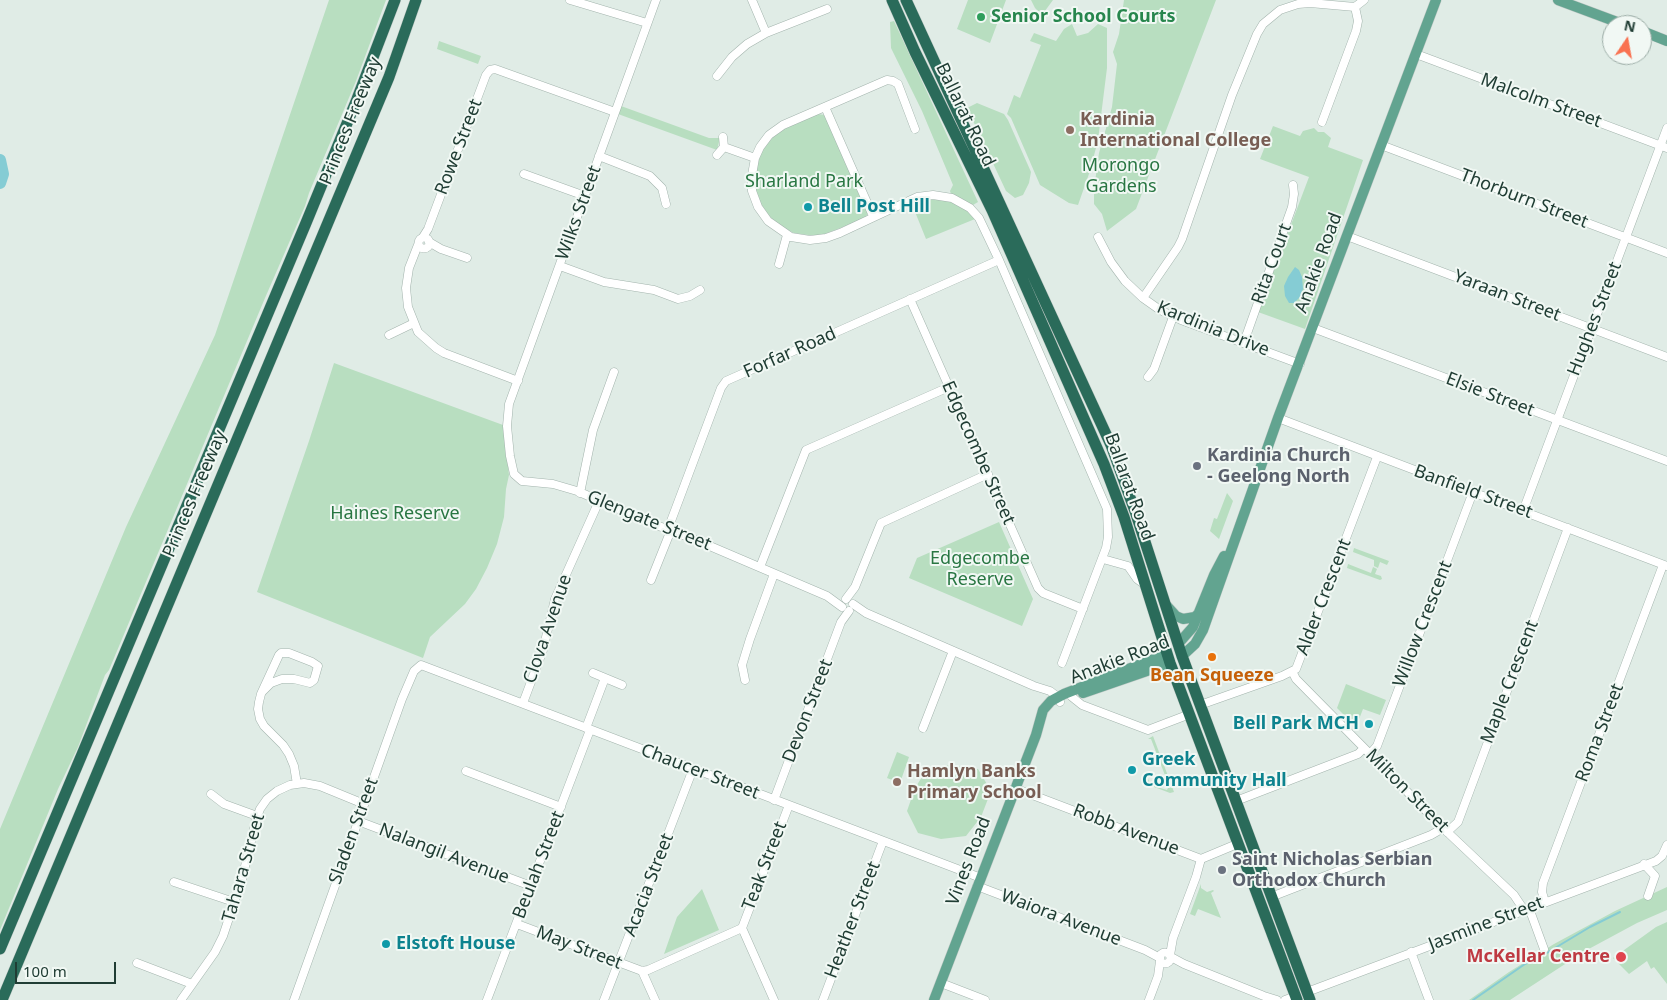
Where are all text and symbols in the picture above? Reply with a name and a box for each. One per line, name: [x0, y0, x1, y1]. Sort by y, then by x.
place label: Senior School Courts: [991, 6, 1176, 28]
marker: Senior School Courts: [975, 11, 987, 23]
north arrow: [1602, 15, 1652, 65]
text: N: [1622, 15, 1638, 36]
street label: Princes Freeway: [316, 54, 386, 188]
street label: Ballarat Road: [931, 60, 999, 170]
street label: Malcolm Street: [1478, 69, 1604, 133]
street label: Rowe Street: [431, 96, 487, 198]
place label: Kardinia International College: [1080, 109, 1271, 152]
marker: Kardinia International College: [1064, 124, 1076, 136]
park label: Morongo Gardens: [1082, 155, 1160, 198]
street label: Wilks Street: [552, 163, 606, 263]
street label: Thorburn Street: [1457, 165, 1591, 233]
park label: Sharland Park: [745, 171, 863, 193]
place label: Bell Post Hill: [818, 196, 930, 218]
marker: Bell Post Hill: [802, 201, 814, 213]
street label: Anakie Road: [1291, 210, 1347, 316]
street label: Rita Court: [1247, 221, 1297, 307]
street label: Hughes Street: [1563, 259, 1627, 379]
street label: Yaraan Street: [1451, 266, 1563, 326]
street label: Kardinia Drive: [1154, 297, 1272, 361]
street label: Forfar Road: [740, 323, 840, 383]
street label: Elsie Street: [1443, 368, 1537, 422]
street label: Edgecombe Street: [937, 378, 1019, 528]
street label: Princes Freeway: [158, 427, 232, 561]
street label: Ballarat Road: [1100, 430, 1158, 544]
place label: Kardinia Church - Geelong North: [1207, 445, 1350, 488]
marker: Kardinia Church - Geelong North: [1191, 460, 1203, 472]
street label: Banfield Street: [1411, 461, 1535, 523]
street label: Glengate Street: [584, 486, 714, 556]
park label: Haines Reserve: [330, 503, 460, 525]
street label: Alder Crescent: [1292, 536, 1356, 658]
park label: Edgecombe Reserve: [930, 548, 1030, 590]
street label: Willow Crescent: [1389, 558, 1457, 690]
street label: Clova Avenue: [519, 572, 577, 686]
street label: Maple Crescent: [1477, 617, 1543, 747]
street label: Anakie Road: [1067, 631, 1173, 689]
marker: Bean Squeeze: [1206, 651, 1218, 663]
street label: Devon Street: [778, 656, 838, 766]
place label: Bean Squeeze: [1150, 665, 1274, 687]
street label: Roma Street: [1571, 681, 1629, 785]
place label: Bell Park MCH: [1233, 713, 1359, 735]
marker: Bell Park MCH: [1363, 718, 1375, 730]
street label: Chaucer Street: [638, 740, 762, 804]
street label: Milton Street: [1361, 745, 1453, 837]
place label: Greek Community Hall: [1142, 749, 1287, 792]
place label: Hamlyn Banks Primary School: [907, 761, 1042, 804]
marker: Greek Community Hall: [1126, 764, 1138, 776]
street label: Sladen Street: [325, 775, 383, 887]
marker: Hamlyn Banks Primary School: [891, 776, 903, 788]
street label: Robb Avenue: [1070, 800, 1182, 860]
street label: Beulah Street: [509, 808, 569, 922]
street label: Tahara Street: [218, 811, 270, 925]
street label: Vines Road: [942, 814, 996, 908]
street label: Teak Street: [738, 818, 792, 914]
street label: Nalangil Avenue: [376, 819, 512, 889]
street label: Acacia Street: [619, 830, 679, 940]
place label: Saint Nicholas Serbian Orthodox Church: [1232, 849, 1432, 892]
street label: Heather Street: [821, 858, 885, 982]
marker: Saint Nicholas Serbian Orthodox Church: [1216, 864, 1228, 876]
street label: Waiora Avenue: [998, 885, 1124, 951]
street label: Jasmine Street: [1425, 892, 1547, 956]
street label: May Street: [533, 922, 625, 974]
place label: Elstoft House: [396, 933, 516, 955]
marker: Elstoft House: [380, 938, 392, 950]
place label: McKellar Centre: [1467, 946, 1610, 968]
marker: McKellar Centre: [1614, 950, 1628, 964]
scale bar: [18, 952, 119, 984]
text: 100 m: [23, 961, 67, 981]

